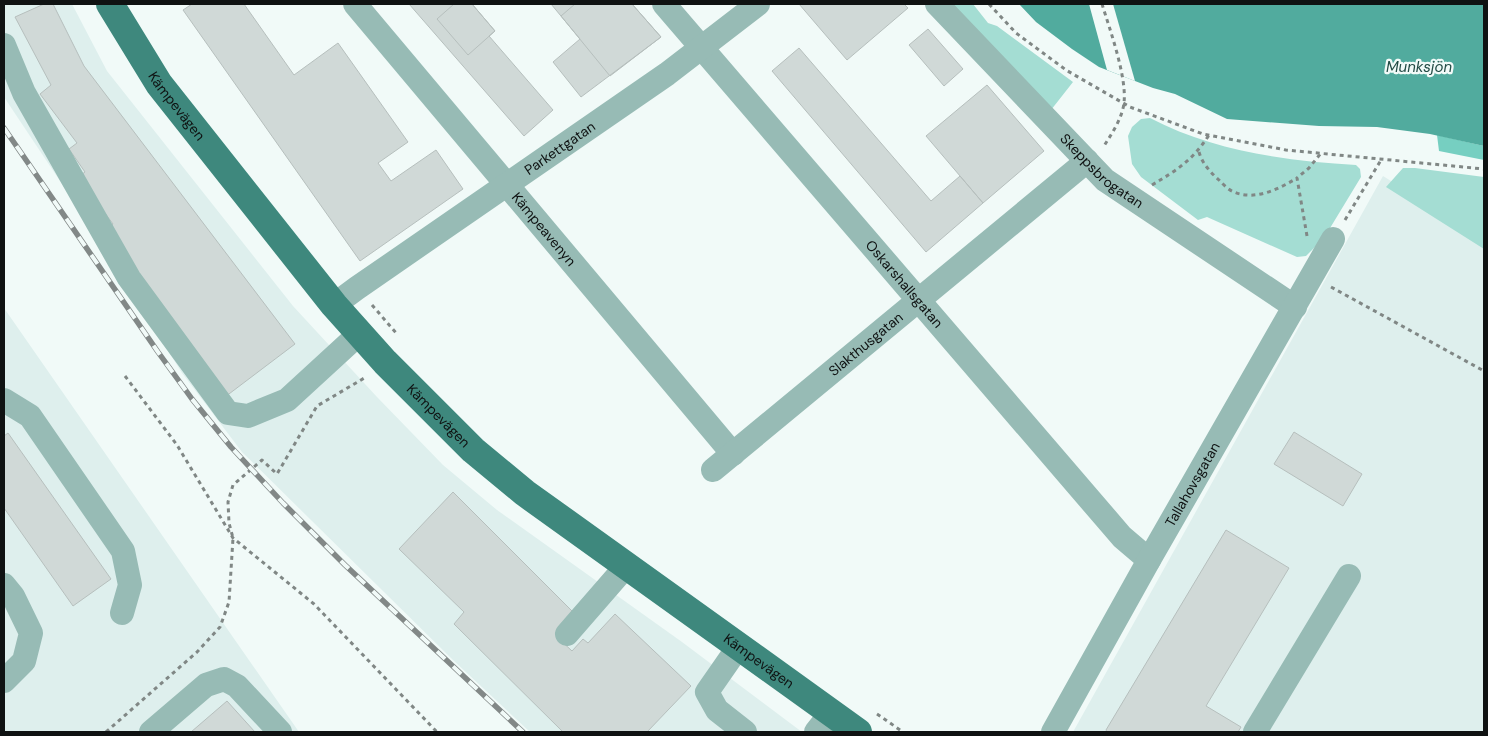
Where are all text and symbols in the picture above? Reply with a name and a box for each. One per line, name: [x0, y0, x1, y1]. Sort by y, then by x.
water label: Munksjön: [1386, 57, 1452, 77]
street label: Kämpevägen: [144, 68, 209, 144]
street label: Parkettgatan: [521, 117, 599, 179]
street label: Skeppsbrogatan: [1056, 130, 1147, 212]
street label: Kämpeavenyn: [508, 189, 580, 270]
street label: Oskarshallsgatan: [862, 236, 947, 331]
street label: Slakthusgatan: [825, 308, 906, 380]
street label: Kämpevägen: [403, 380, 474, 451]
street label: Tallahovsgatan: [1161, 439, 1224, 530]
street label: Kämpevägen: [720, 629, 798, 692]

